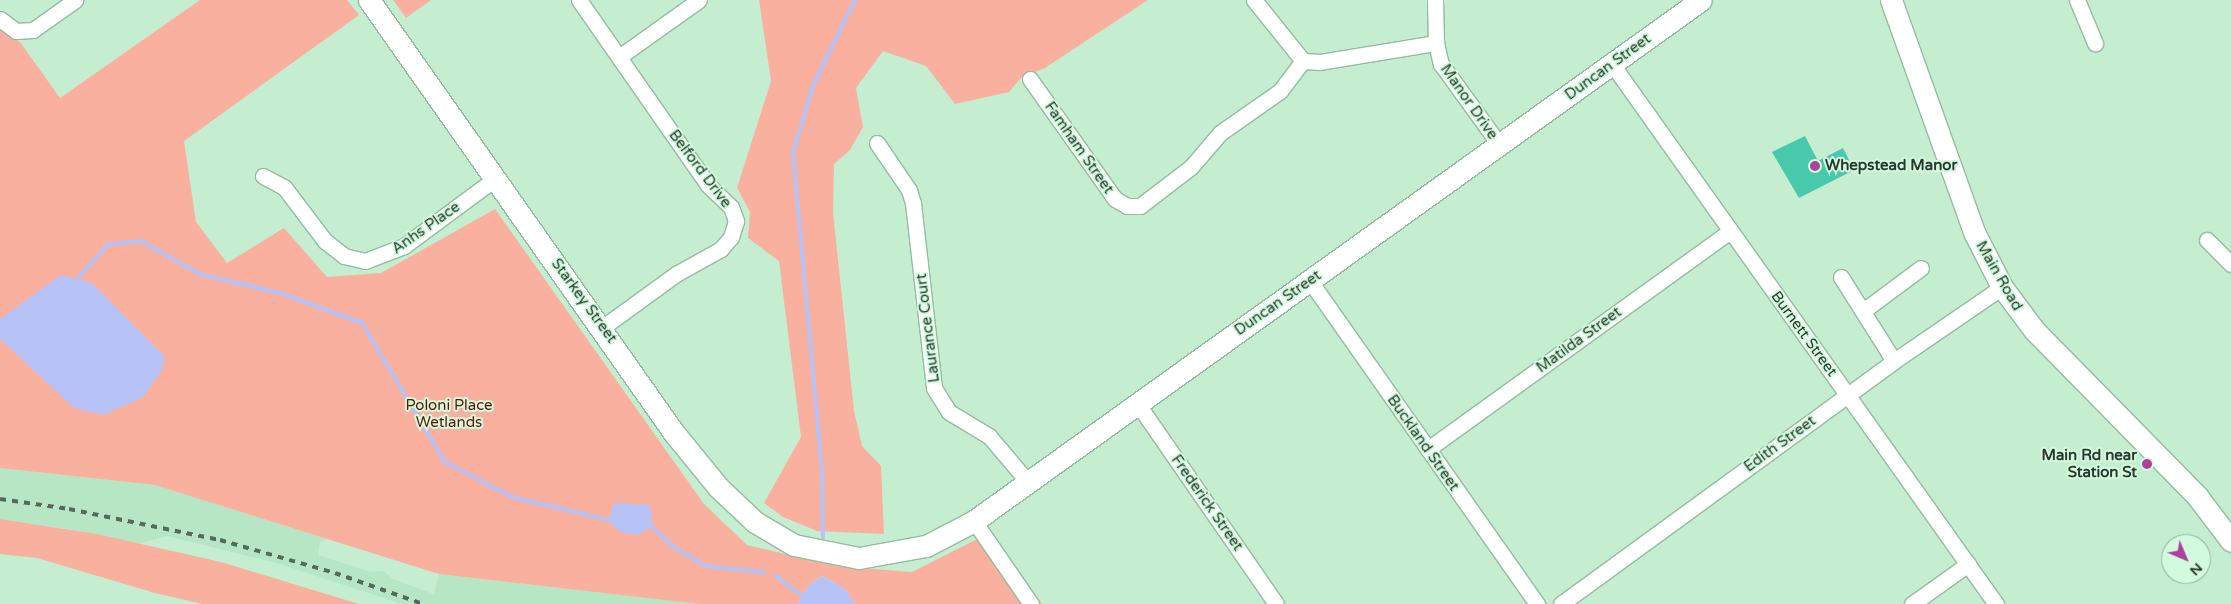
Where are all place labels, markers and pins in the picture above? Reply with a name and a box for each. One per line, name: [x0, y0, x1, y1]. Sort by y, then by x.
place label: Whepstead Manor: [1825, 157, 1957, 175]
marker: Whepstead Manor: [1809, 160, 1821, 172]
place label: Main Rd near Station St: [2041, 446, 2137, 481]
marker: Main Rd near Station St: [2141, 458, 2153, 470]

